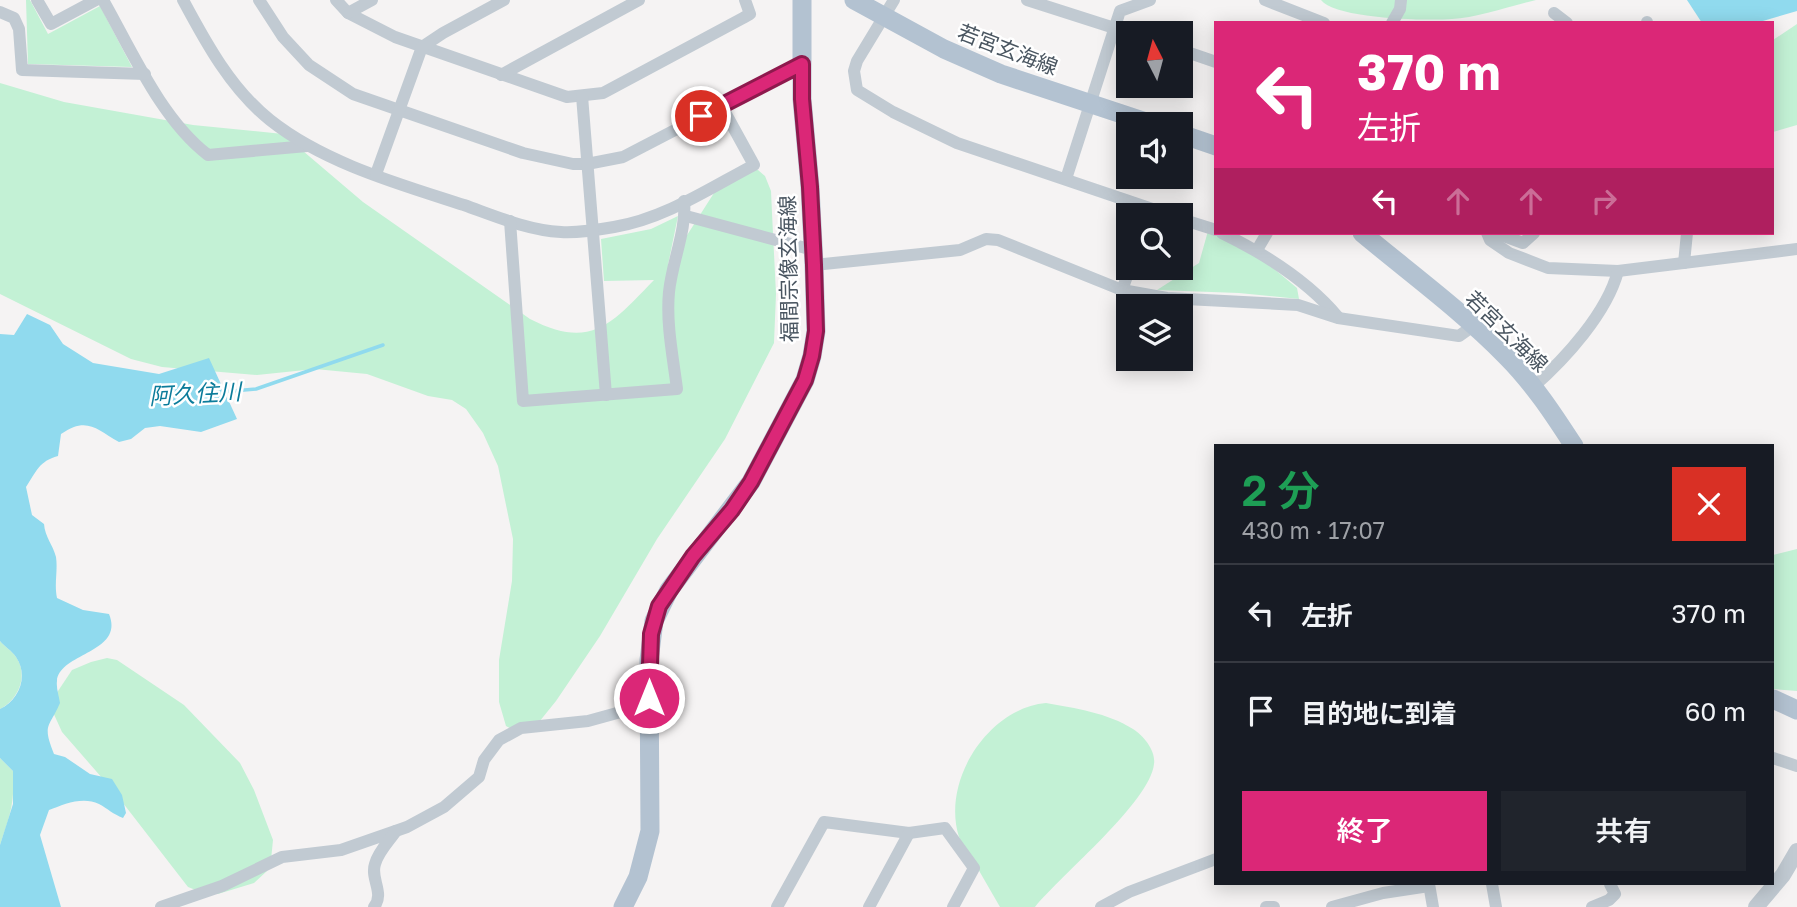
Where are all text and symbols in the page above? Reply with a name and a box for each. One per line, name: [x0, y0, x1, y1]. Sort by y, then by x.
street label: 若宮玄海線: [954, 18, 1062, 80]
north arrow: [1116, 21, 1194, 98]
map controls: [1116, 21, 1193, 371]
text: 370 m: [1357, 42, 1501, 101]
icon: left: [1242, 49, 1333, 140]
pin: [671, 86, 731, 146]
icon: arrive: [682, 97, 720, 135]
text: 左折: [1357, 108, 1421, 146]
button: sound: [1116, 112, 1193, 189]
icon: left: [1366, 182, 1404, 220]
icon: ahead: [1439, 182, 1477, 220]
icon: ahead: [1512, 182, 1550, 220]
icon: right: [1585, 182, 1623, 220]
street label: 福間宗像玄海線: [774, 195, 802, 343]
button: search: [1116, 203, 1193, 280]
street label: 若宮玄海線: [1460, 285, 1554, 377]
button: layers: [1116, 294, 1193, 371]
water label: 阿久住川: [148, 376, 245, 409]
text: 2 分: [1242, 465, 1320, 515]
button: close: [1672, 467, 1746, 541]
text: 430 m · 17:07: [1242, 516, 1385, 544]
icon: left: [1242, 594, 1280, 632]
text: 370 m: [1671, 598, 1746, 629]
text: 左折: [1301, 600, 1353, 631]
position arrow: [612, 661, 686, 735]
icon: arrive: [1242, 692, 1280, 730]
text: 60 m: [1685, 696, 1746, 727]
text: 目的地に到着: [1301, 698, 1457, 729]
button: 終了: [1242, 791, 1487, 871]
button: 共有: [1501, 791, 1746, 871]

